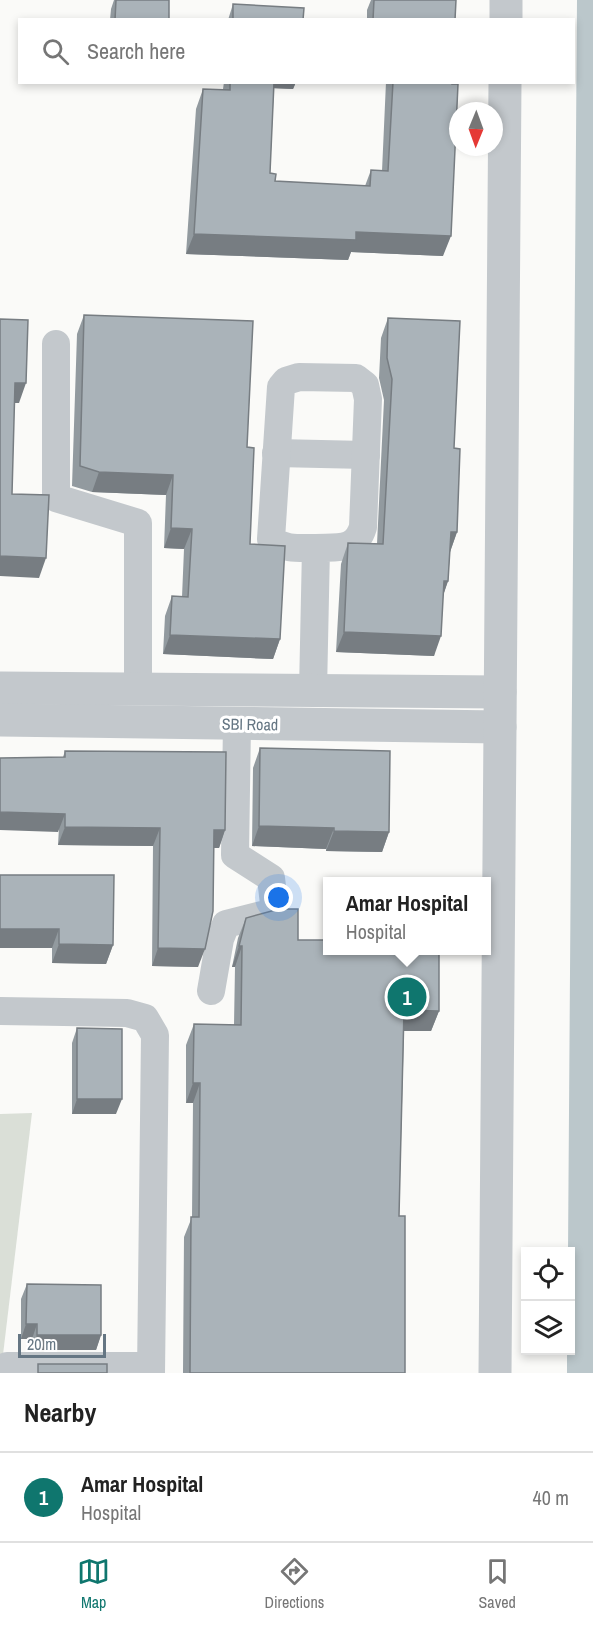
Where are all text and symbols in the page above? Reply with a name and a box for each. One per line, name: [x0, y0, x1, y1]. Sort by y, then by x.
search box: [18, 18, 575, 84]
icon: search: [39, 35, 72, 68]
text: Search here: [87, 36, 185, 66]
north arrow: [449, 102, 503, 156]
street label: SBI Road: [222, 713, 278, 735]
popup: [323, 877, 491, 955]
your location: [264, 883, 293, 912]
text: Amar Hospital: [346, 888, 468, 918]
text: Hospital: [346, 918, 406, 945]
pin: 1: [388, 974, 426, 1020]
map controls: [521, 1247, 575, 1355]
button: locate: [521, 1247, 575, 1301]
button: layers: [521, 1301, 575, 1355]
scale bar: [18, 1331, 106, 1358]
text: 20 m: [27, 1333, 56, 1355]
text: Nearby: [24, 1395, 96, 1430]
text: Amar Hospital: [81, 1469, 203, 1499]
text: 1: [39, 1484, 48, 1511]
text: 40 m: [533, 1484, 569, 1511]
text: Hospital: [81, 1499, 141, 1526]
tab: Map: [77, 1555, 110, 1613]
tab: Directions: [264, 1555, 324, 1613]
tab: Saved: [479, 1555, 516, 1613]

